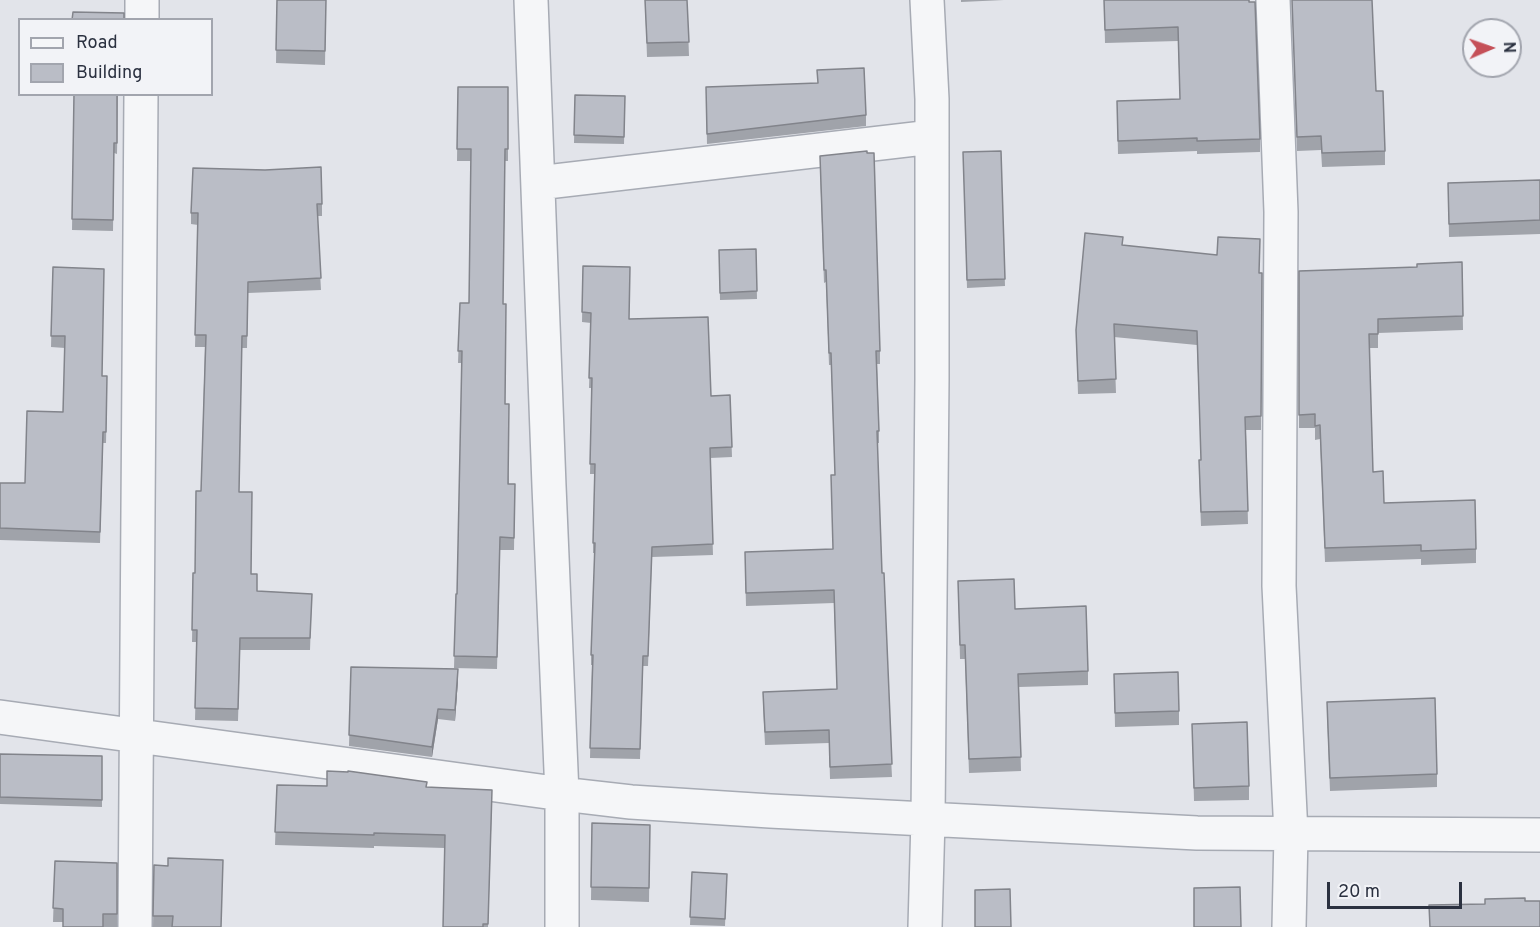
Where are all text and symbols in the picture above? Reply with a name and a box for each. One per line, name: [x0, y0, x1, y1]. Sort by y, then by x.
legend: [18, 18, 213, 96]
north arrow: [1462, 18, 1522, 78]
text: Road: [76, 32, 118, 55]
text: N: [1498, 41, 1518, 54]
text: Building: [76, 62, 142, 85]
scale bar: [1330, 870, 1465, 908]
text: 20 m: [1338, 881, 1380, 904]

